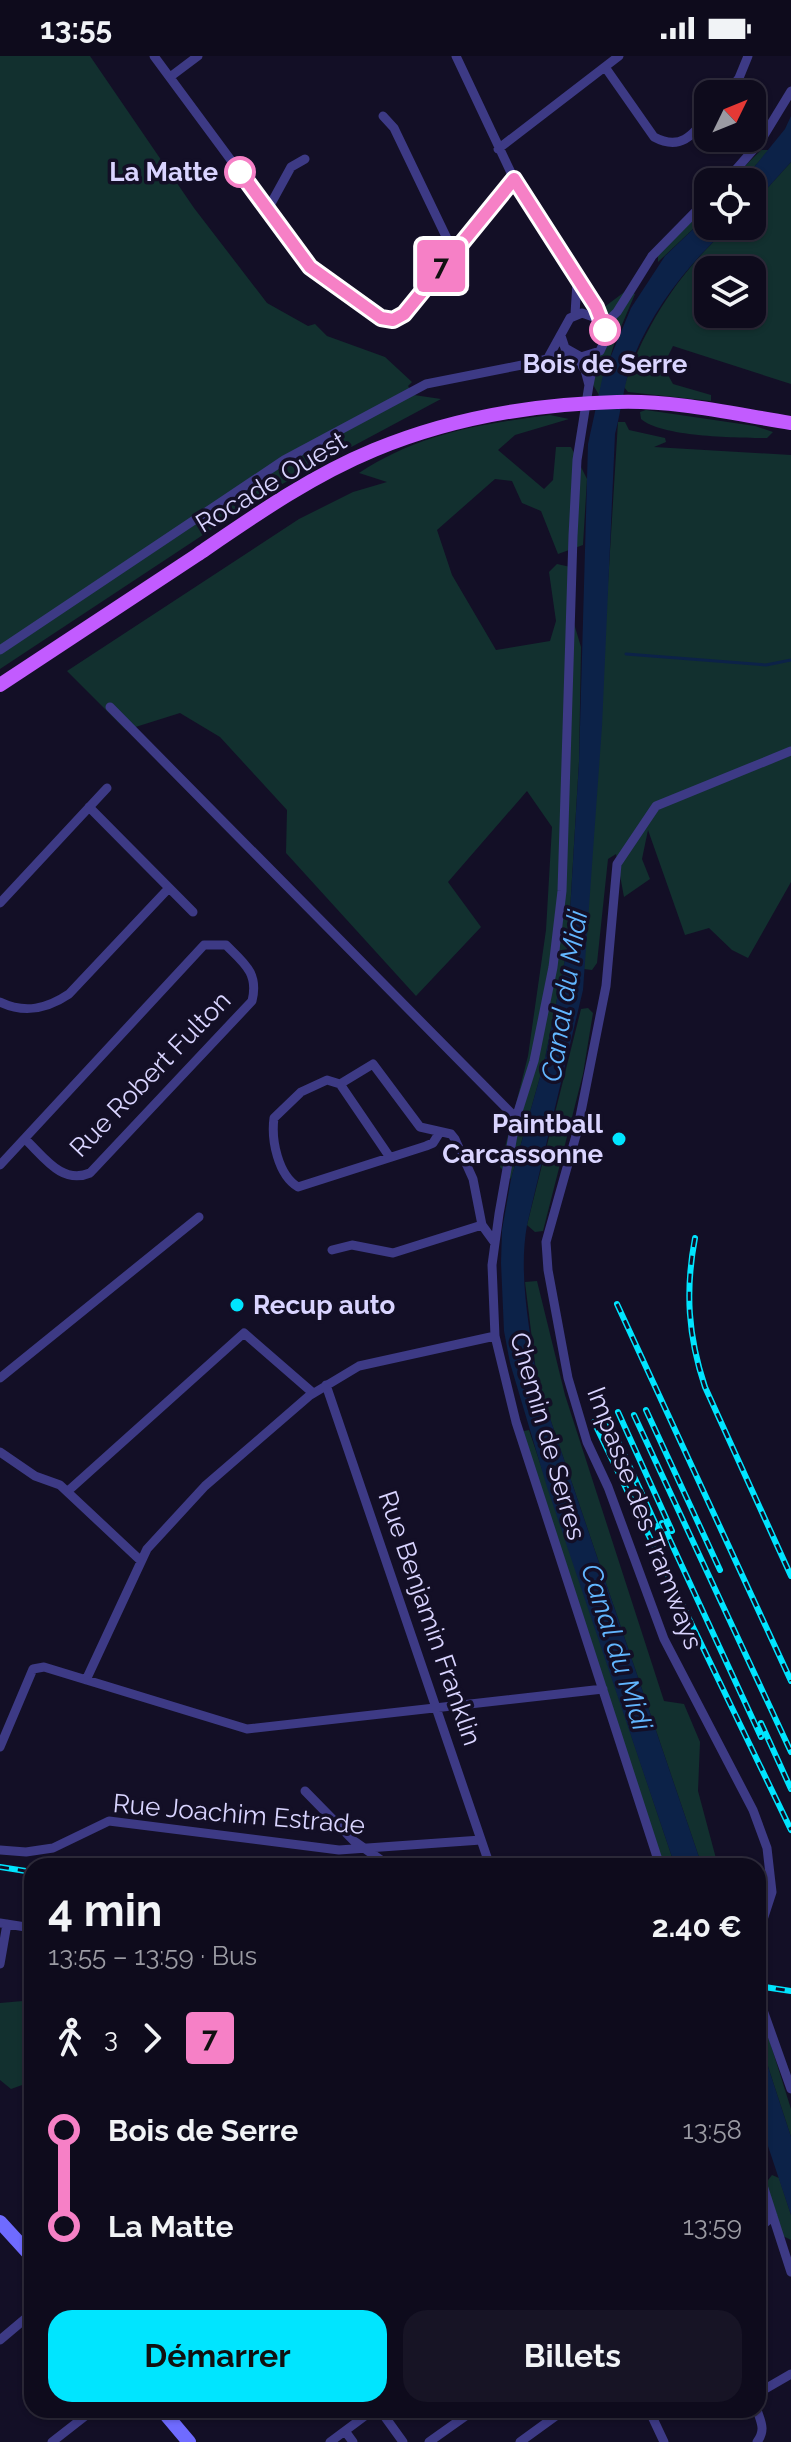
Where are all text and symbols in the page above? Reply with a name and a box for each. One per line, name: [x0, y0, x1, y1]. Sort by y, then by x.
text: 13:55: [40, 11, 112, 46]
north arrow: [694, 80, 766, 152]
map controls: [694, 80, 766, 328]
place label: La Matte: [109, 157, 218, 187]
marker: La Matte: [225, 157, 255, 187]
button: locate: [694, 168, 766, 240]
line badge: 7: [415, 240, 467, 292]
text: 7: [433, 249, 449, 282]
button: layers: [694, 256, 766, 328]
marker: Bois de Serre: [590, 315, 620, 345]
place label: Bois de Serre: [523, 349, 688, 379]
street label: Rocade Ouest: [190, 425, 352, 539]
water label: Canal du Midi: [535, 907, 594, 1084]
street label: Rue Robert Fulton: [63, 985, 237, 1163]
place label: Paintball Carcassonne: [442, 1109, 604, 1169]
marker: Paintball Carcassonne: [610, 1130, 628, 1148]
place label: Recup auto: [253, 1290, 395, 1320]
marker: Recup auto: [228, 1296, 246, 1314]
street label: Chemin de Serres: [504, 1329, 592, 1543]
street label: Impasse des Tramways: [581, 1383, 709, 1653]
street label: Rue Benjamin Franklin: [372, 1487, 488, 1749]
water label: Canal du Midi: [574, 1560, 659, 1735]
street label: Rue Joachim Estrade: [112, 1788, 366, 1840]
text: 4 min: [48, 1885, 162, 1936]
text: 2.40 €: [652, 1909, 742, 1944]
text: 13:55 – 13:59 · Bus: [48, 1941, 257, 1971]
icon: walk: [48, 2016, 92, 2060]
icon: forward: [130, 2016, 174, 2060]
text: 7: [202, 2021, 218, 2054]
text: 3: [104, 2023, 118, 2053]
text: Bois de Serre: [108, 2113, 298, 2148]
text: 13:58: [683, 2115, 742, 2145]
text: La Matte: [108, 2209, 234, 2244]
text: 13:59: [683, 2211, 742, 2241]
button: Démarrer: [48, 2310, 387, 2402]
button: Billets: [403, 2310, 742, 2402]

